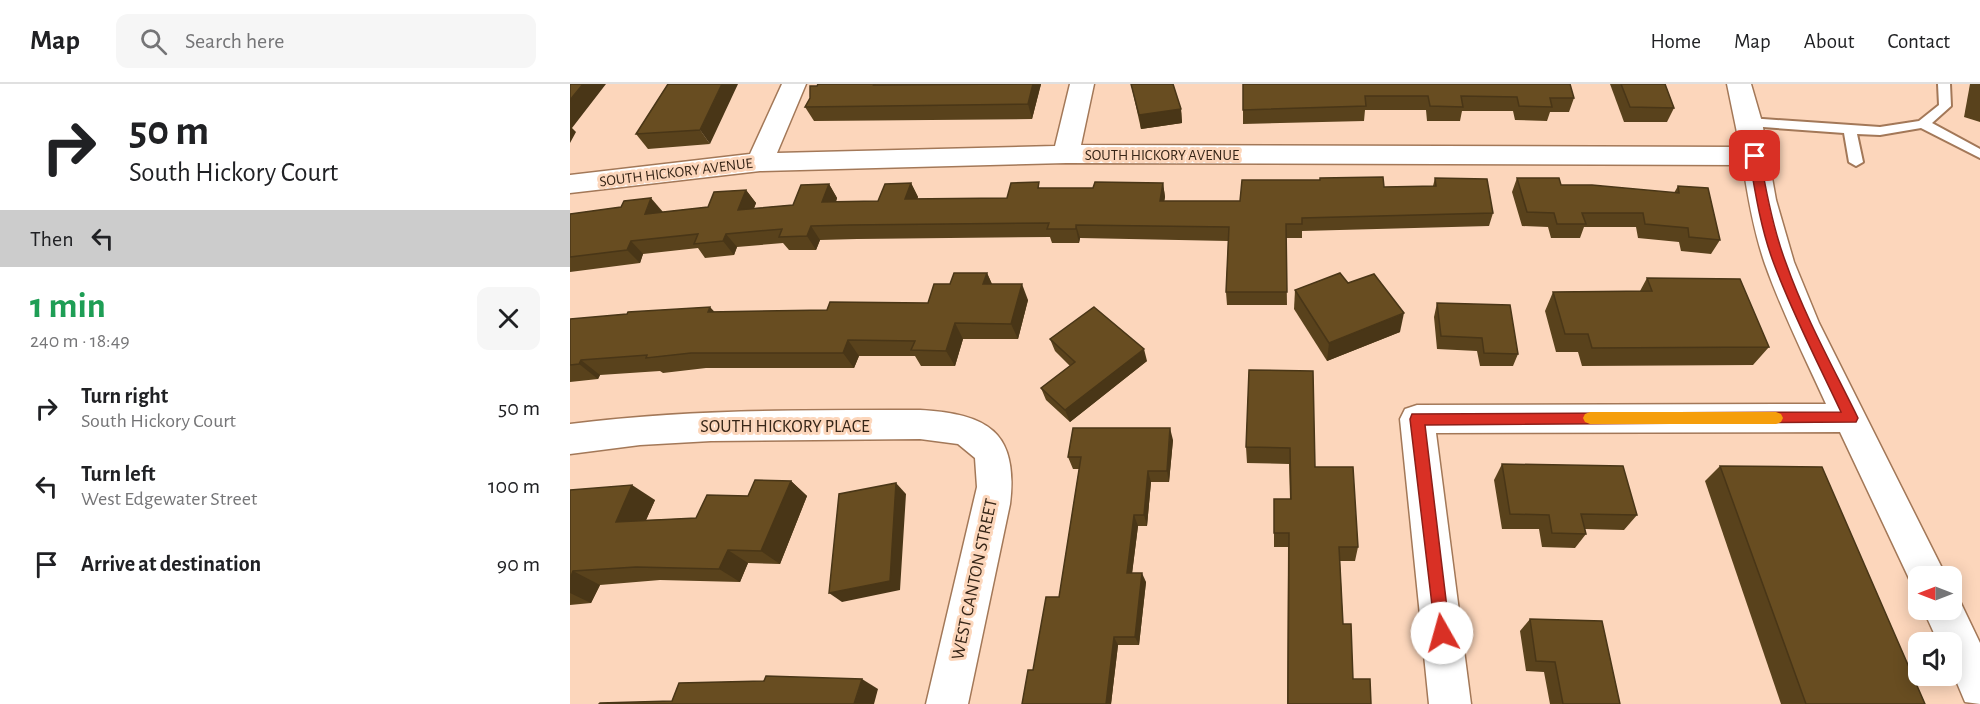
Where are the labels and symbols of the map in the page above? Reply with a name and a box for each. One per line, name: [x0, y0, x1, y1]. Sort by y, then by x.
pin: [1729, 130, 1780, 181]
street label: SOUTH HICKORY AVENUE: [1085, 148, 1239, 163]
street label: SOUTH HICKORY AVENUE: [598, 156, 754, 189]
street label: SOUTH HICKORY PLACE: [700, 418, 870, 436]
street label: WEST CANTON STREET: [949, 497, 1001, 662]
north arrow: [1908, 566, 1962, 620]
position arrow: [1410, 601, 1474, 665]

